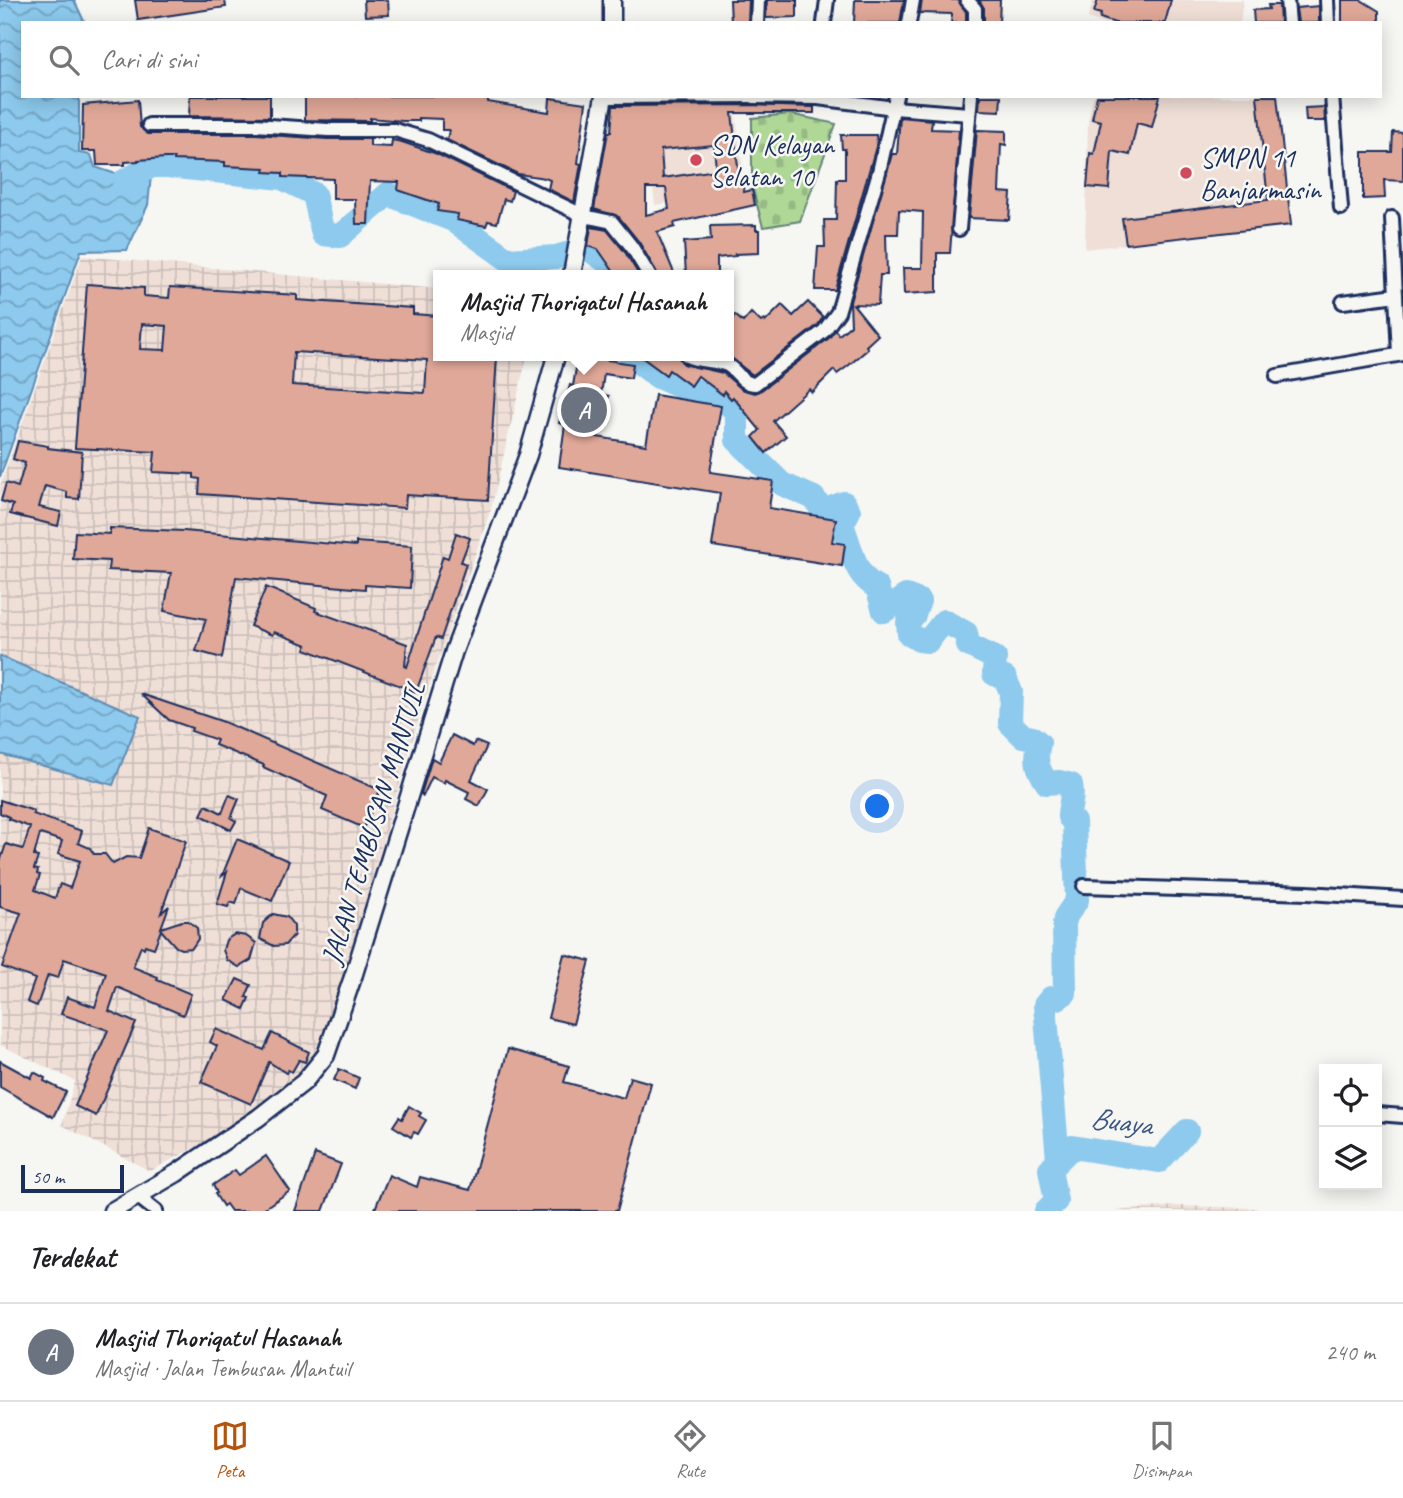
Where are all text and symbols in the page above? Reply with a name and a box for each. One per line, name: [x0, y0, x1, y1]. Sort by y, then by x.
search box: [21, 21, 1382, 98]
icon: search: [45, 41, 83, 79]
text: Cari di sini: [101, 43, 197, 76]
place label: SDN Kelayan Selatan 10: [710, 127, 836, 194]
place label: SMPN 11 Banjarmasin: [1200, 140, 1322, 207]
marker: SDN Kelayan Selatan 10: [688, 152, 704, 168]
marker: SMPN 11 Banjarmasin: [1178, 165, 1194, 181]
popup: [433, 270, 734, 361]
text: Masjid Thoriqatul Hasanah: [460, 285, 707, 318]
text: Masjid: [460, 318, 513, 347]
pin: A: [561, 384, 607, 436]
street label: JALAN TEMBUSAN MANTUIL: [313, 676, 433, 971]
your location: [860, 789, 894, 823]
map controls: [1319, 1064, 1382, 1190]
button: locate: [1319, 1064, 1382, 1127]
water label: Buaya: [1088, 1098, 1157, 1144]
button: layers: [1319, 1127, 1382, 1190]
scale bar: [21, 1162, 124, 1194]
text: 50 m: [32, 1165, 64, 1189]
text: Terdekat: [28, 1238, 116, 1276]
text: Masjid Thoriqatul Hasanah: [95, 1321, 341, 1354]
text: A: [45, 1338, 57, 1367]
text: 240 m: [1326, 1338, 1375, 1367]
text: Masjid · Jalan Tembusan Mantuil: [95, 1354, 350, 1383]
tab: Peta: [211, 1417, 249, 1483]
tab: Rute: [671, 1417, 709, 1483]
tab: Disimpan: [1132, 1417, 1192, 1483]

